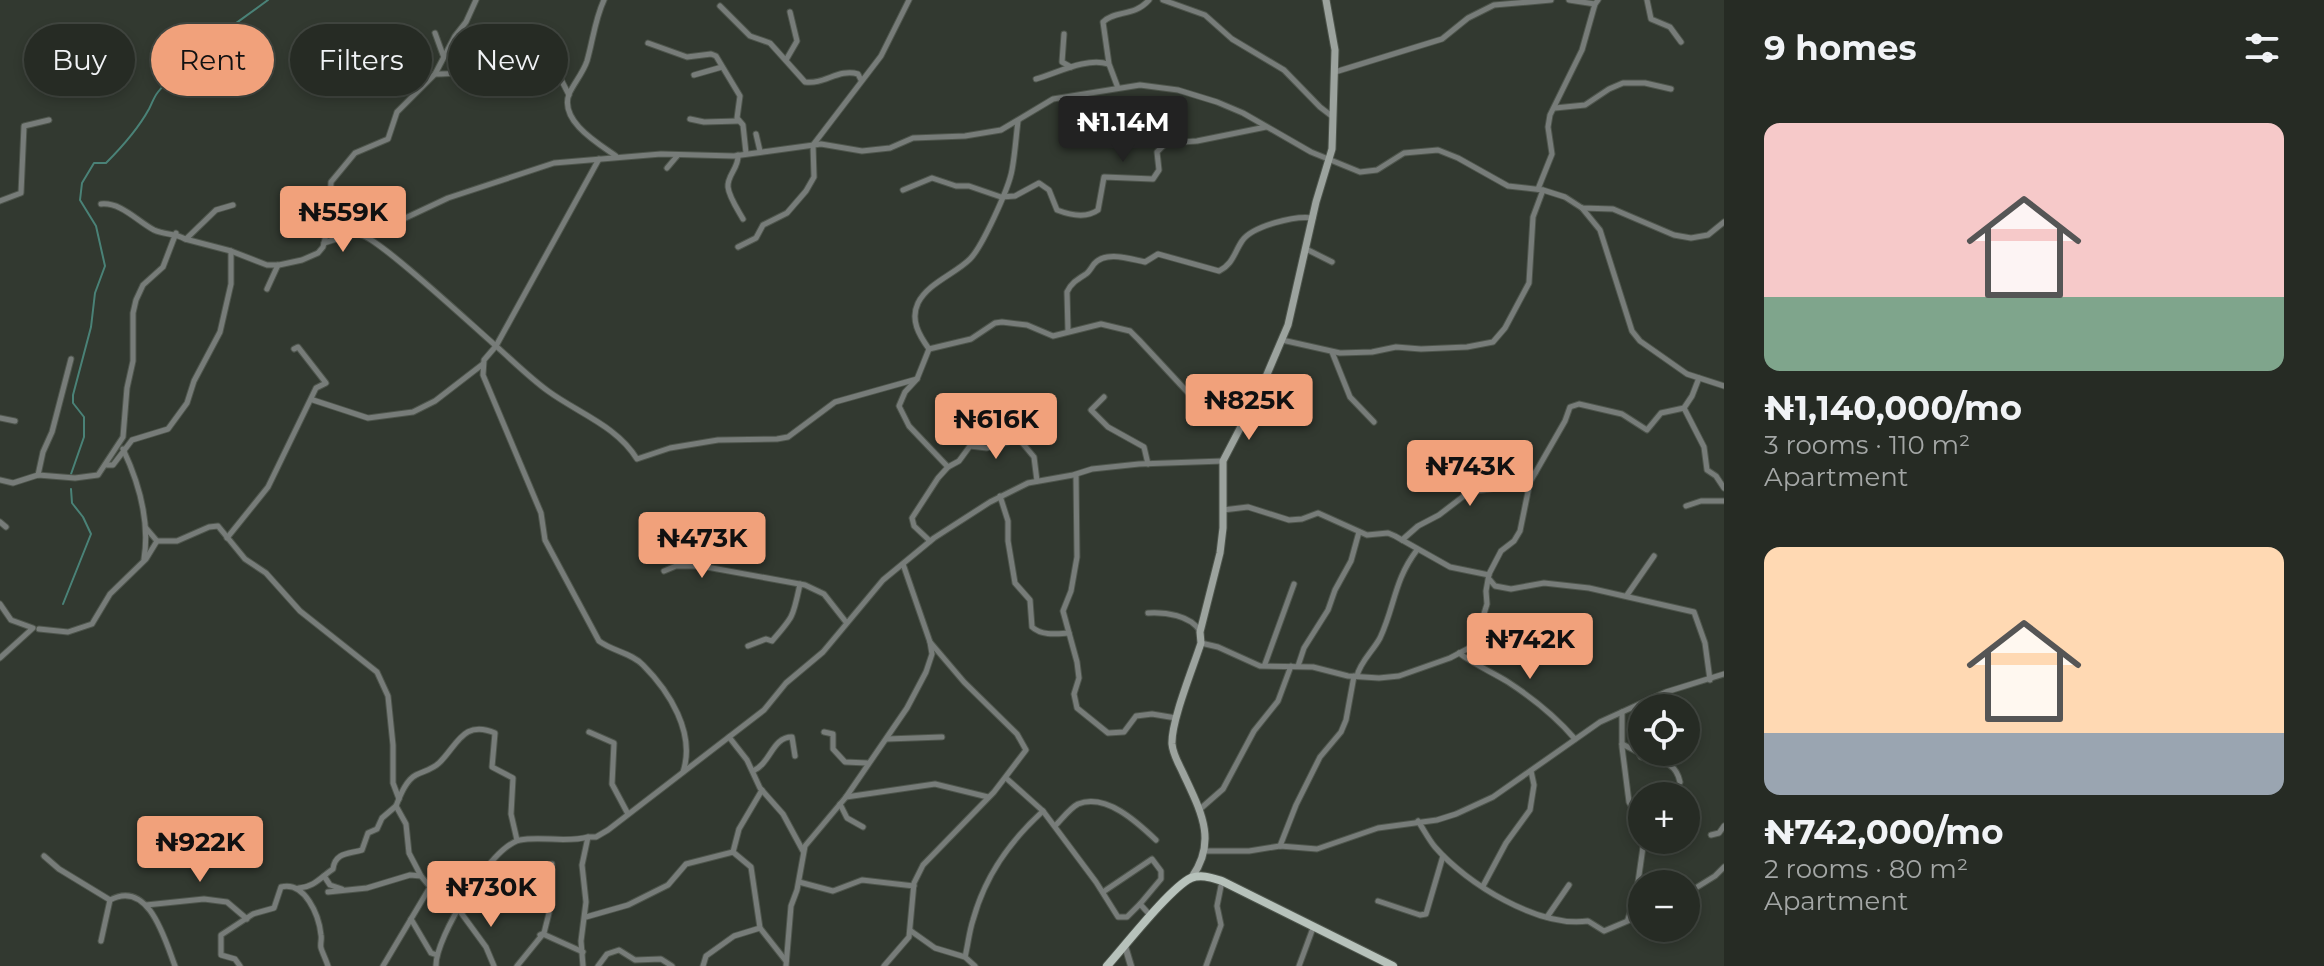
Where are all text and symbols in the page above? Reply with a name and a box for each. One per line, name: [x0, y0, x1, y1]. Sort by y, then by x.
chip: Buy: [24, 24, 135, 96]
chip: Rent: [151, 24, 274, 96]
chip: Filters: [290, 24, 432, 96]
chip: New: [448, 24, 568, 96]
icon: filters: [2240, 26, 2284, 70]
text: 9 homes: [1764, 27, 1917, 69]
pin: ₦1.14M: [1058, 96, 1188, 164]
text: ₦1.14M: [1077, 106, 1170, 138]
icon: home: [1952, 175, 2096, 319]
pin: ₦559K: [287, 186, 399, 254]
text: ₦559K: [298, 196, 388, 228]
pin: ₦825K: [1193, 374, 1305, 442]
text: ₦825K: [1204, 384, 1294, 416]
text: ₦1,140,000/mo: [1764, 387, 2022, 429]
pin: ₦616K: [940, 393, 1052, 461]
text: ₦616K: [953, 403, 1039, 435]
text: 3 rooms · 110 m²: [1764, 429, 1970, 461]
pin: ₦743K: [1414, 440, 1526, 508]
text: ₦743K: [1425, 450, 1515, 482]
text: Apartment: [1764, 461, 1908, 493]
pin: ₦473K: [646, 512, 758, 580]
text: ₦473K: [657, 522, 747, 554]
icon: home: [1952, 599, 2096, 743]
pin: ₦742K: [1474, 613, 1586, 681]
text: ₦742K: [1485, 623, 1575, 655]
map controls: [1628, 694, 1700, 942]
button: locate: [1628, 694, 1700, 766]
button: +: [1628, 782, 1700, 854]
text: ₦742,000/mo: [1764, 811, 2003, 853]
pin: ₦922K: [144, 816, 256, 884]
text: ₦922K: [155, 826, 245, 858]
text: 2 rooms · 80 m²: [1764, 853, 1968, 885]
pin: ₦730K: [435, 861, 547, 929]
button: −: [1628, 870, 1700, 942]
text: ₦730K: [445, 871, 537, 903]
text: Apartment: [1764, 885, 1908, 917]

